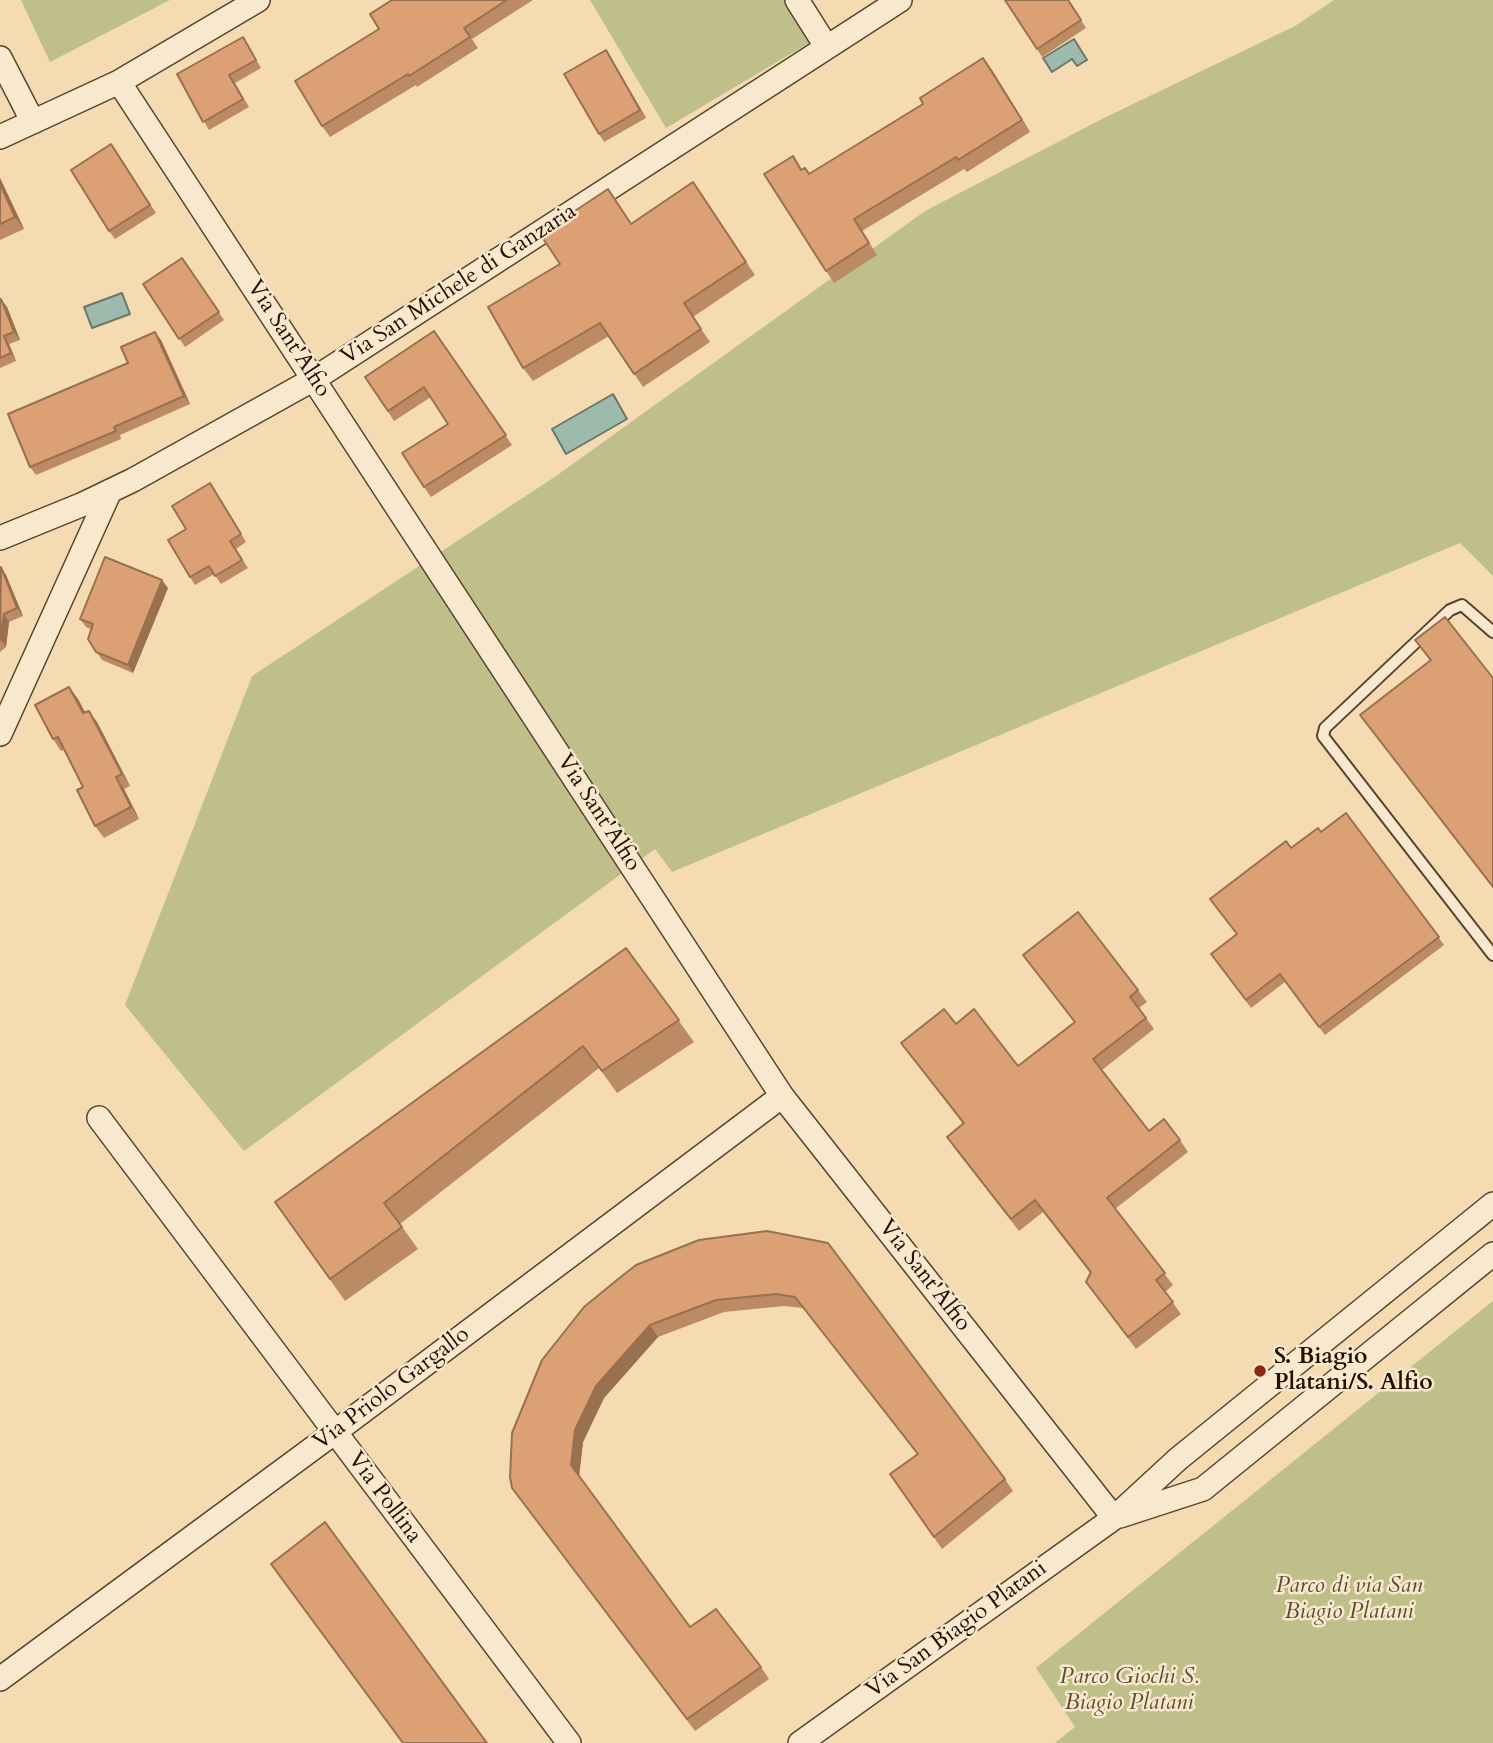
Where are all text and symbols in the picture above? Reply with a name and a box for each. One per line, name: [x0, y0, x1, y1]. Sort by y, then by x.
street label: Via San Michele di Ganzaria: [336, 198, 582, 372]
street label: Via Sant'Alfio: [240, 275, 336, 403]
street label: Via Sant'Alfio: [550, 749, 646, 877]
street label: Via Sant'Alfio: [872, 1215, 976, 1337]
street label: Via Priolo Gargallo: [308, 1321, 476, 1457]
place label: S. Biagio Platani/S. Alfio: [1274, 1344, 1433, 1398]
marker: S. Biagio Platani/S. Alfio: [1252, 1363, 1268, 1379]
street label: Via Pollina: [341, 1447, 427, 1549]
street label: Via San Biagio Platani: [861, 1555, 1053, 1705]
park label: Parco di via San Biagio Platani: [1276, 1573, 1422, 1627]
park label: Parco Giochi S. Biagio Platani: [1060, 1664, 1198, 1718]

